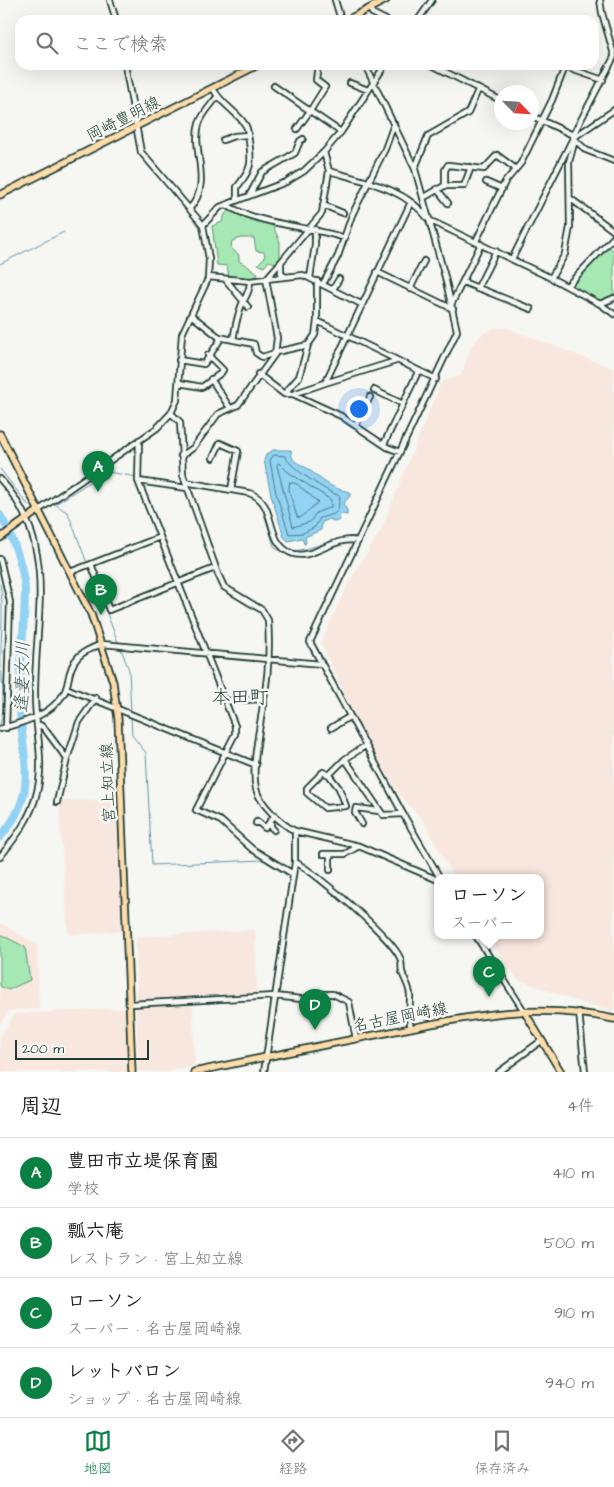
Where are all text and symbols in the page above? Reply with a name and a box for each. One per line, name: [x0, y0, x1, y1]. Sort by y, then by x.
search box: [15, 15, 599, 70]
icon: search: [33, 29, 61, 57]
text: ここで検索: [73, 31, 168, 58]
north arrow: [494, 85, 539, 130]
street label: 岡崎豊明線: [83, 91, 164, 147]
your location: [346, 396, 372, 422]
pin: A: [82, 451, 114, 492]
pin: B: [85, 574, 117, 615]
water label: 逢妻女川: [9, 641, 36, 713]
district label: 本田町: [211, 684, 269, 711]
street label: 宮上知立線: [96, 743, 120, 823]
popup: [434, 874, 544, 939]
text: ローソン: [451, 882, 527, 909]
text: スーパー: [451, 912, 514, 934]
pin: C: [473, 956, 505, 997]
pin: D: [299, 989, 331, 1030]
street label: 名古屋岡崎線: [351, 997, 449, 1037]
scale bar: [15, 1037, 149, 1060]
text: 200 m: [22, 1039, 64, 1059]
text: 周辺: [20, 1092, 62, 1121]
text: 4件: [567, 1095, 594, 1117]
text: 豊田市立堤保育園: [67, 1148, 219, 1175]
text: A: [31, 1162, 41, 1184]
text: 410 m: [552, 1162, 594, 1184]
text: 学校: [67, 1178, 99, 1200]
text: 瓢六庵: [67, 1218, 124, 1245]
text: B: [30, 1232, 42, 1254]
text: 500 m: [544, 1232, 594, 1254]
text: レストラン · 宮上知立線: [67, 1248, 243, 1270]
text: ローソン: [67, 1288, 143, 1315]
text: C: [30, 1302, 42, 1324]
text: 910 m: [554, 1302, 594, 1324]
text: スーパー · 名古屋岡崎線: [67, 1318, 241, 1340]
text: レットバロン: [67, 1358, 181, 1385]
text: D: [31, 1372, 41, 1394]
text: 940 m: [545, 1372, 594, 1394]
text: ショップ · 名古屋岡崎線: [67, 1388, 241, 1410]
tab: 地図: [84, 1427, 112, 1479]
tab: 経路: [279, 1427, 307, 1479]
tab: 保存済み: [474, 1427, 530, 1479]

